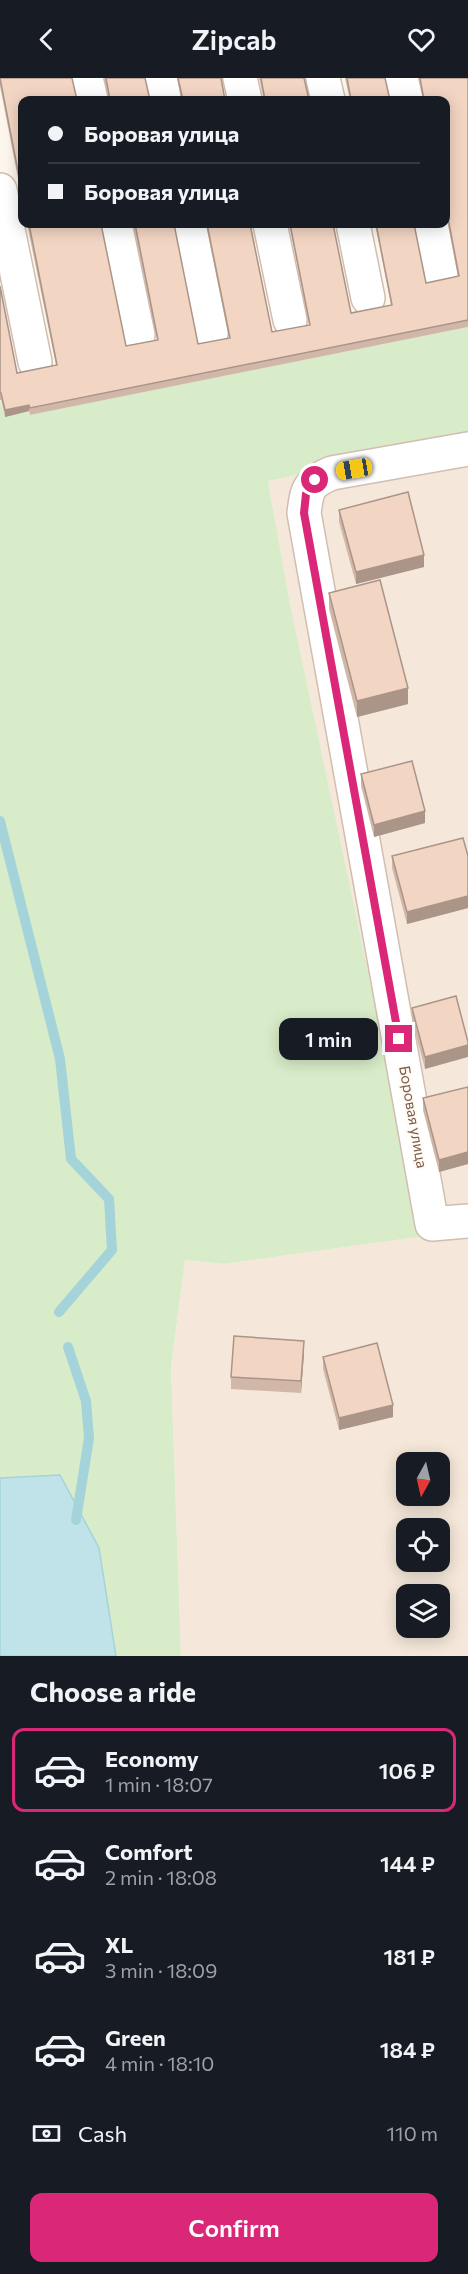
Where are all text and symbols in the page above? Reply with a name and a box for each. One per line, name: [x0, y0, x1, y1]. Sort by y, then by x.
icon: back: [30, 23, 63, 56]
text: Zipcab: [191, 23, 277, 56]
icon: heart: [405, 23, 438, 56]
text: Боровая улица: [84, 120, 239, 147]
text: Боровая улица: [84, 178, 239, 205]
car: [335, 457, 373, 481]
route start: [301, 466, 328, 493]
callout: 1 min: [279, 1018, 378, 1060]
route end: [385, 1025, 412, 1052]
text: 1 min: [305, 1027, 352, 1051]
street label: Боровая улица: [396, 1064, 432, 1169]
north arrow: [396, 1452, 450, 1506]
map controls: [396, 1452, 450, 1638]
button: locate: [396, 1518, 450, 1572]
button: layers: [396, 1584, 450, 1638]
text: Choose a ride: [30, 1675, 196, 1708]
icon: car: [33, 1743, 87, 1797]
text: Economy: [105, 1745, 199, 1772]
text: 106 ₽: [379, 1757, 435, 1784]
text: 1 min · 18:07: [105, 1772, 213, 1796]
icon: car: [33, 1836, 87, 1890]
text: Comfort: [105, 1838, 193, 1865]
text: 144 ₽: [380, 1850, 435, 1877]
text: 2 min · 18:08: [105, 1865, 217, 1889]
icon: car: [33, 1929, 87, 1983]
text: XL: [105, 1931, 133, 1958]
text: 181 ₽: [383, 1943, 435, 1970]
text: 3 min · 18:09: [105, 1958, 217, 1982]
icon: car: [33, 2022, 87, 2076]
text: Green: [105, 2024, 166, 2051]
text: 184 ₽: [380, 2036, 435, 2063]
text: 4 min · 18:10: [105, 2051, 214, 2075]
icon: cash: [30, 2117, 63, 2150]
text: Cash: [78, 2120, 127, 2147]
text: 110 m: [387, 2121, 438, 2145]
button: Confirm: [30, 2193, 438, 2262]

